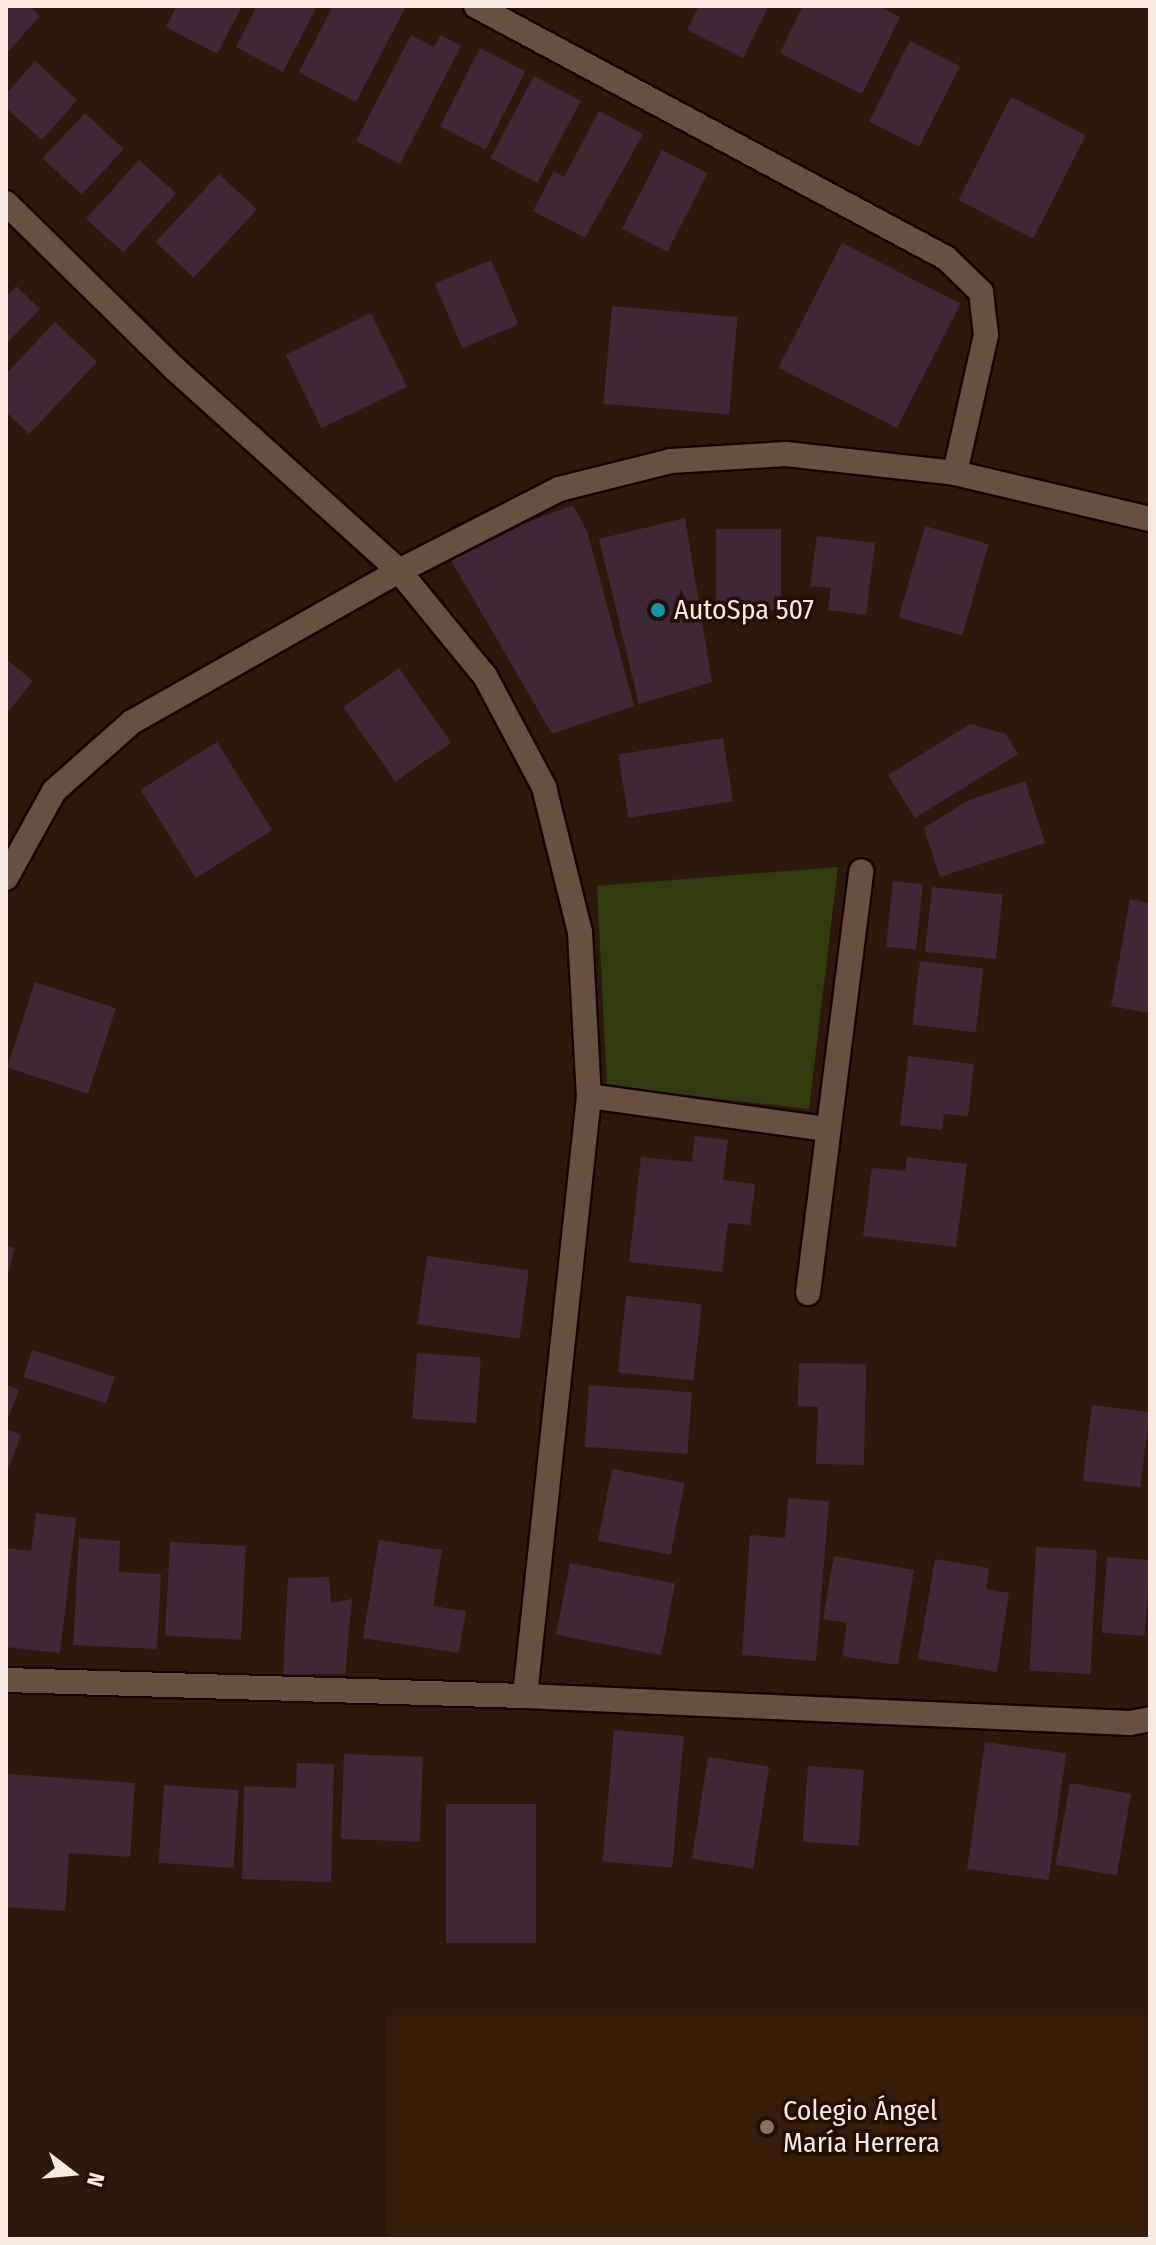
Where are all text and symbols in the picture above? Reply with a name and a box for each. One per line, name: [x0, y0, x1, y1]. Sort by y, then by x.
place label: AutoSpa 507: [674, 593, 814, 627]
marker: AutoSpa 507: [649, 601, 667, 619]
place label: Colegio Ángel María Herrera: [783, 2094, 940, 2160]
marker: Colegio Ángel María Herrera: [758, 2118, 776, 2136]
north arrow: [32, 2133, 112, 2213]
text: N: [81, 2170, 110, 2190]

